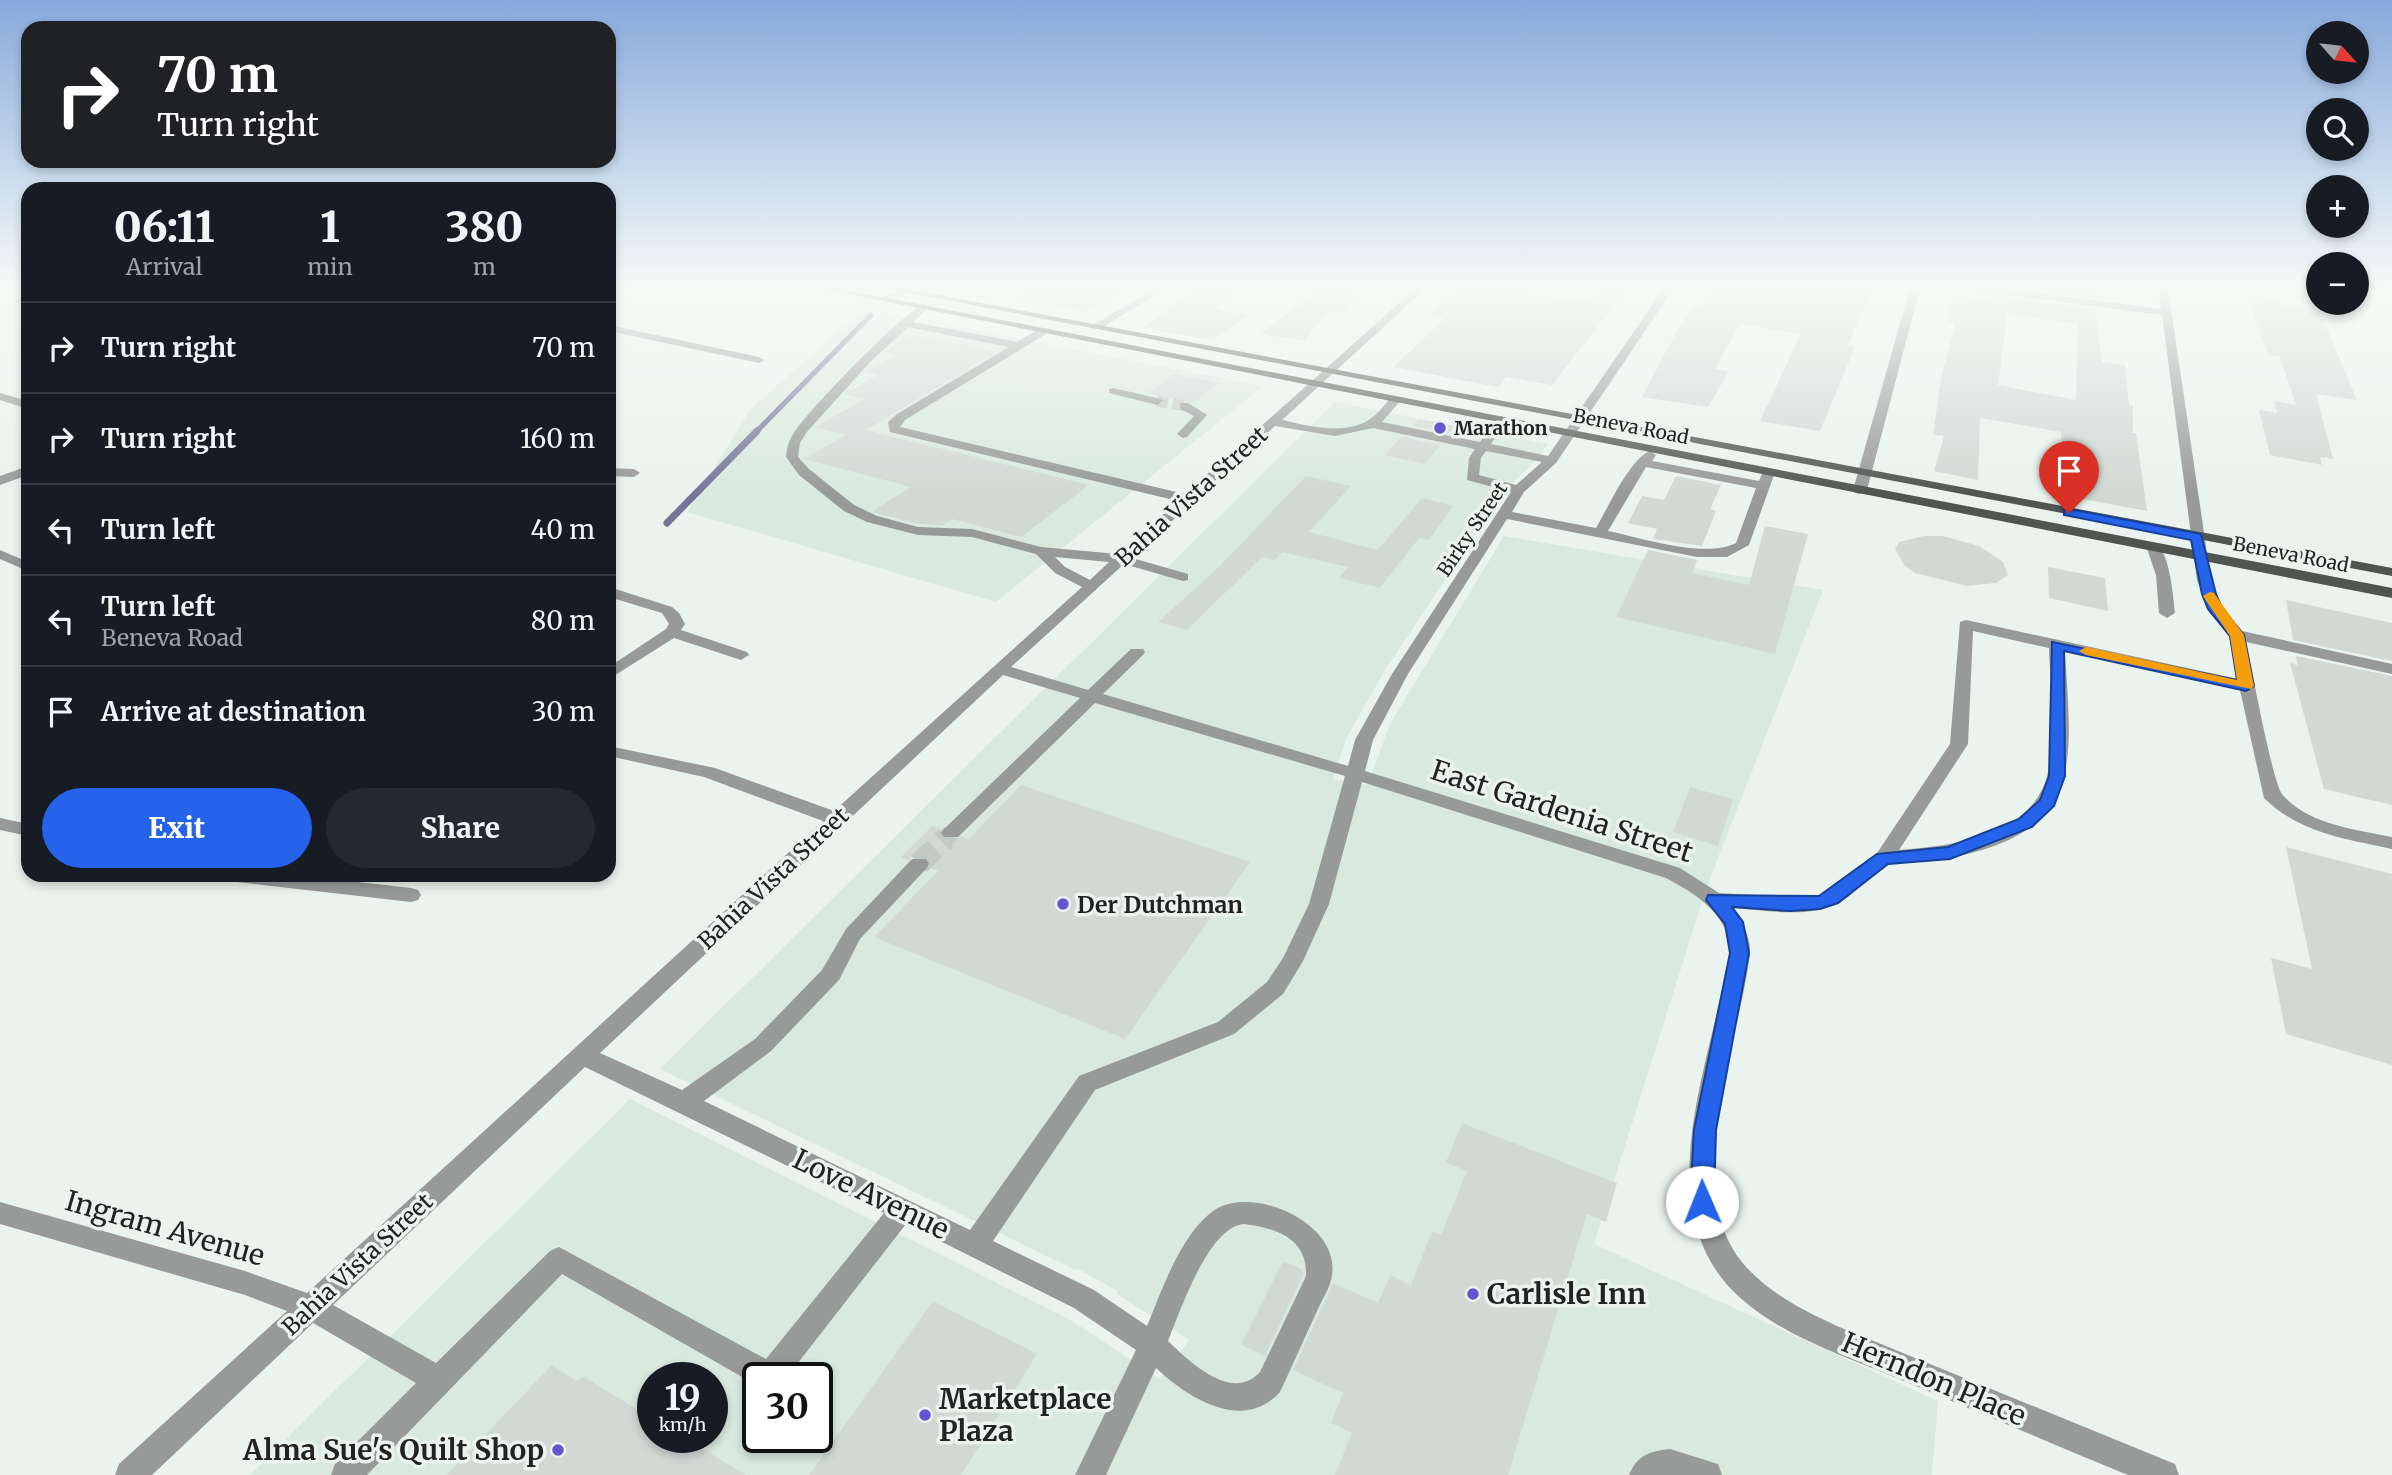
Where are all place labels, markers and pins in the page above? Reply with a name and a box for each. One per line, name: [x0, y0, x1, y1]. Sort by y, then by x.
place label: Marathon: [1454, 416, 1548, 440]
marker: Marathon: [1432, 420, 1448, 436]
pin: [2039, 441, 2099, 513]
place label: Der Dutchman: [1077, 890, 1243, 919]
marker: Der Dutchman: [1055, 896, 1071, 912]
place label: Carlisle Inn: [1487, 1276, 1646, 1312]
marker: Carlisle Inn: [1465, 1286, 1481, 1302]
place label: Marketplace Plaza: [939, 1381, 1111, 1449]
marker: Marketplace Plaza: [917, 1407, 933, 1423]
place label: Alma Sue's Quilt Shop: [242, 1432, 544, 1468]
marker: Alma Sue's Quilt Shop: [550, 1442, 566, 1458]

